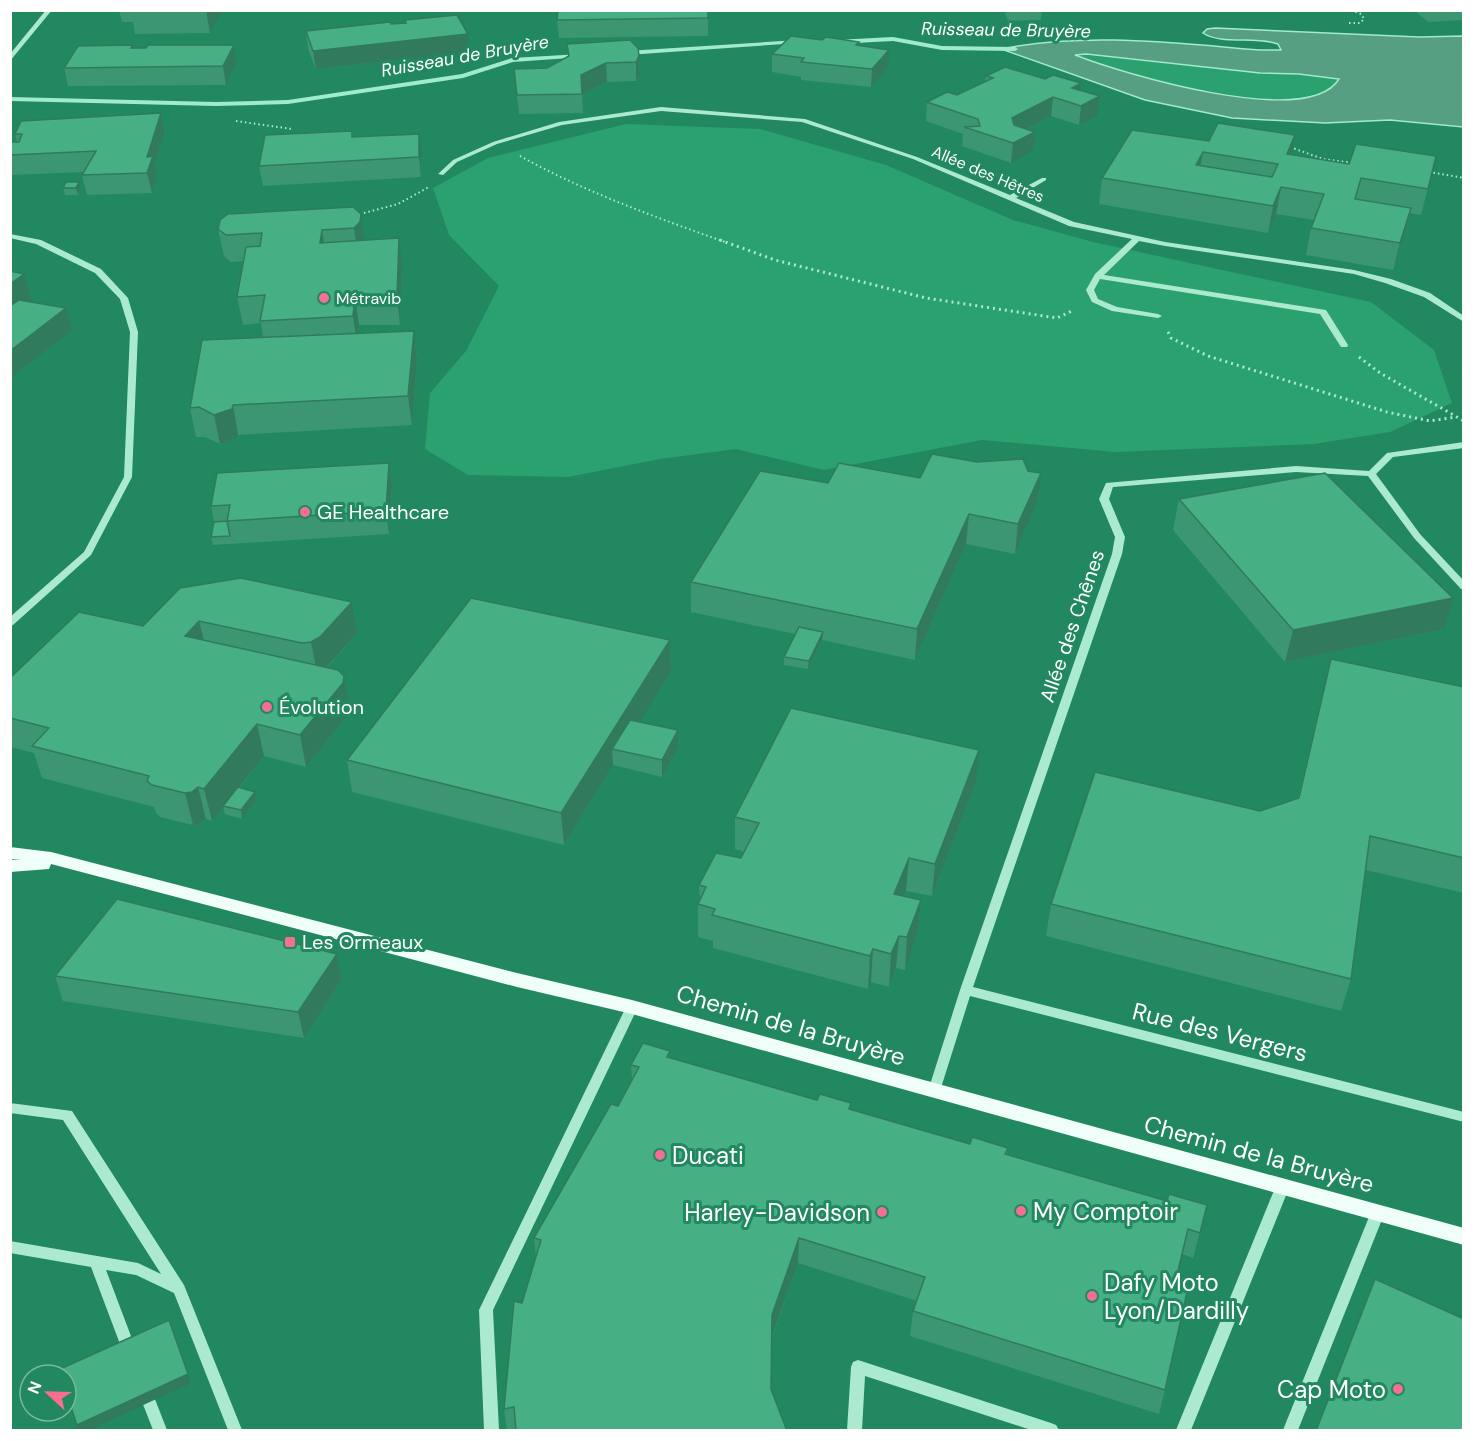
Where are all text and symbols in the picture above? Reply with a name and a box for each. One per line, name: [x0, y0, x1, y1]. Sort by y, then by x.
water label: Ruisseau de Bruyère: [921, 17, 1091, 43]
water label: Ruisseau de Bruyère: [379, 29, 551, 83]
street label: Allée des Hêtres: [929, 141, 1047, 207]
place label: Métravib: [336, 288, 401, 309]
marker: Métravib: [317, 291, 331, 305]
place label: GE Healthcare: [317, 499, 449, 525]
marker: GE Healthcare: [298, 505, 312, 519]
street label: Allée des Chênes: [1034, 546, 1110, 706]
place label: Évolution: [279, 694, 364, 720]
marker: Évolution: [260, 700, 274, 714]
place label: Les Ormeaux: [302, 929, 423, 955]
marker: Les Ormeaux: [283, 935, 297, 949]
street label: Chemin de la Bruyère: [673, 977, 909, 1073]
street label: Rue des Vergers: [1129, 995, 1311, 1069]
street label: Chemin de la Bruyère: [1141, 1108, 1377, 1200]
place label: Ducati: [672, 1140, 744, 1171]
marker: Ducati: [653, 1148, 667, 1162]
place label: My Comptoir: [1033, 1196, 1178, 1227]
place label: Harley-Davidson: [684, 1197, 870, 1228]
marker: My Comptoir: [1014, 1204, 1028, 1218]
marker: Harley-Davidson: [875, 1205, 889, 1219]
place label: Dafy Moto Lyon/Dardilly: [1104, 1267, 1249, 1326]
marker: Dafy Moto Lyon/Dardilly: [1085, 1289, 1099, 1303]
north arrow: [18, 1363, 78, 1423]
place label: Cap Moto: [1277, 1374, 1386, 1405]
text: N: [23, 1378, 46, 1397]
marker: Cap Moto: [1391, 1382, 1405, 1396]

